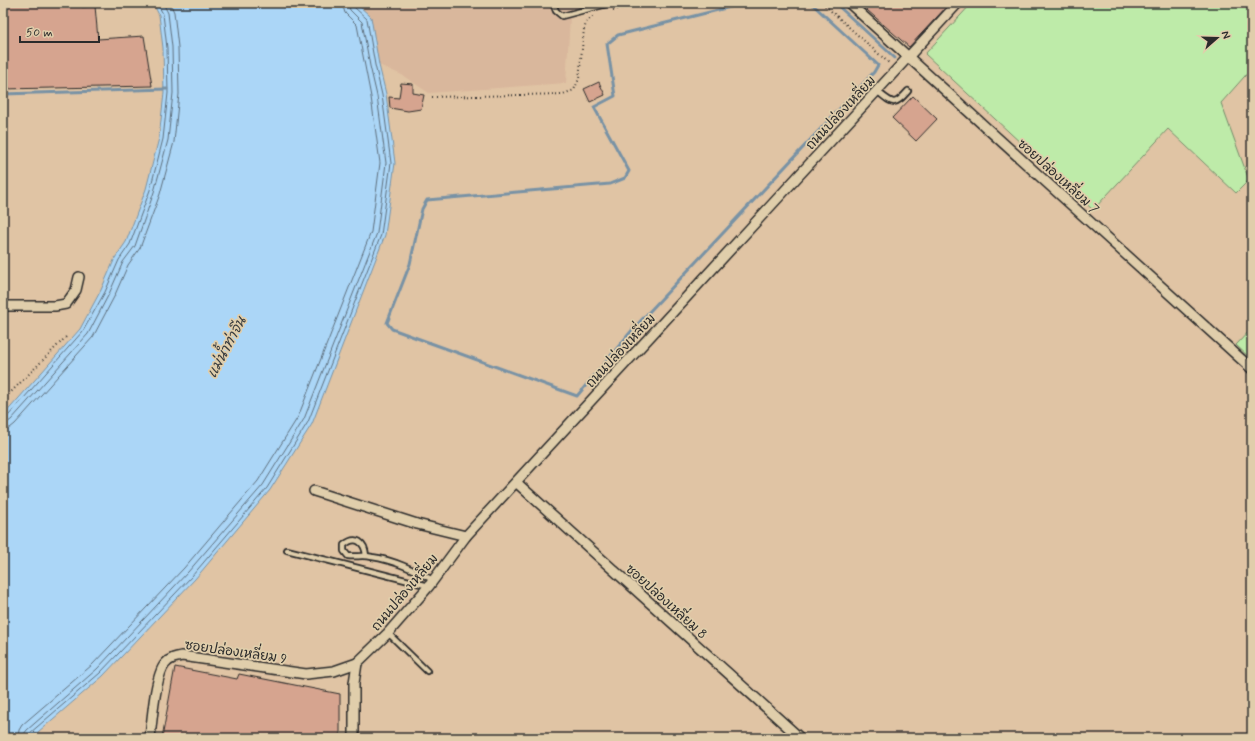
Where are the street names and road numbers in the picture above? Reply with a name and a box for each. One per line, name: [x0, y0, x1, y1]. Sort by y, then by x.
street label: ถนนปล่องเหลี่ยม: [798, 68, 880, 154]
street label: ซอยปล่องเหลี่ยม 7: [1014, 131, 1107, 218]
street label: ถนนปล่องเหลี่ยม: [578, 306, 660, 392]
street label: ถนนปล่องเหลี่ยม: [363, 547, 442, 635]
street label: ซอยปล่องเหลี่ยม 8: [622, 557, 714, 643]
street label: ซอยปล่องเหลี่ยม 9: [184, 631, 289, 668]

